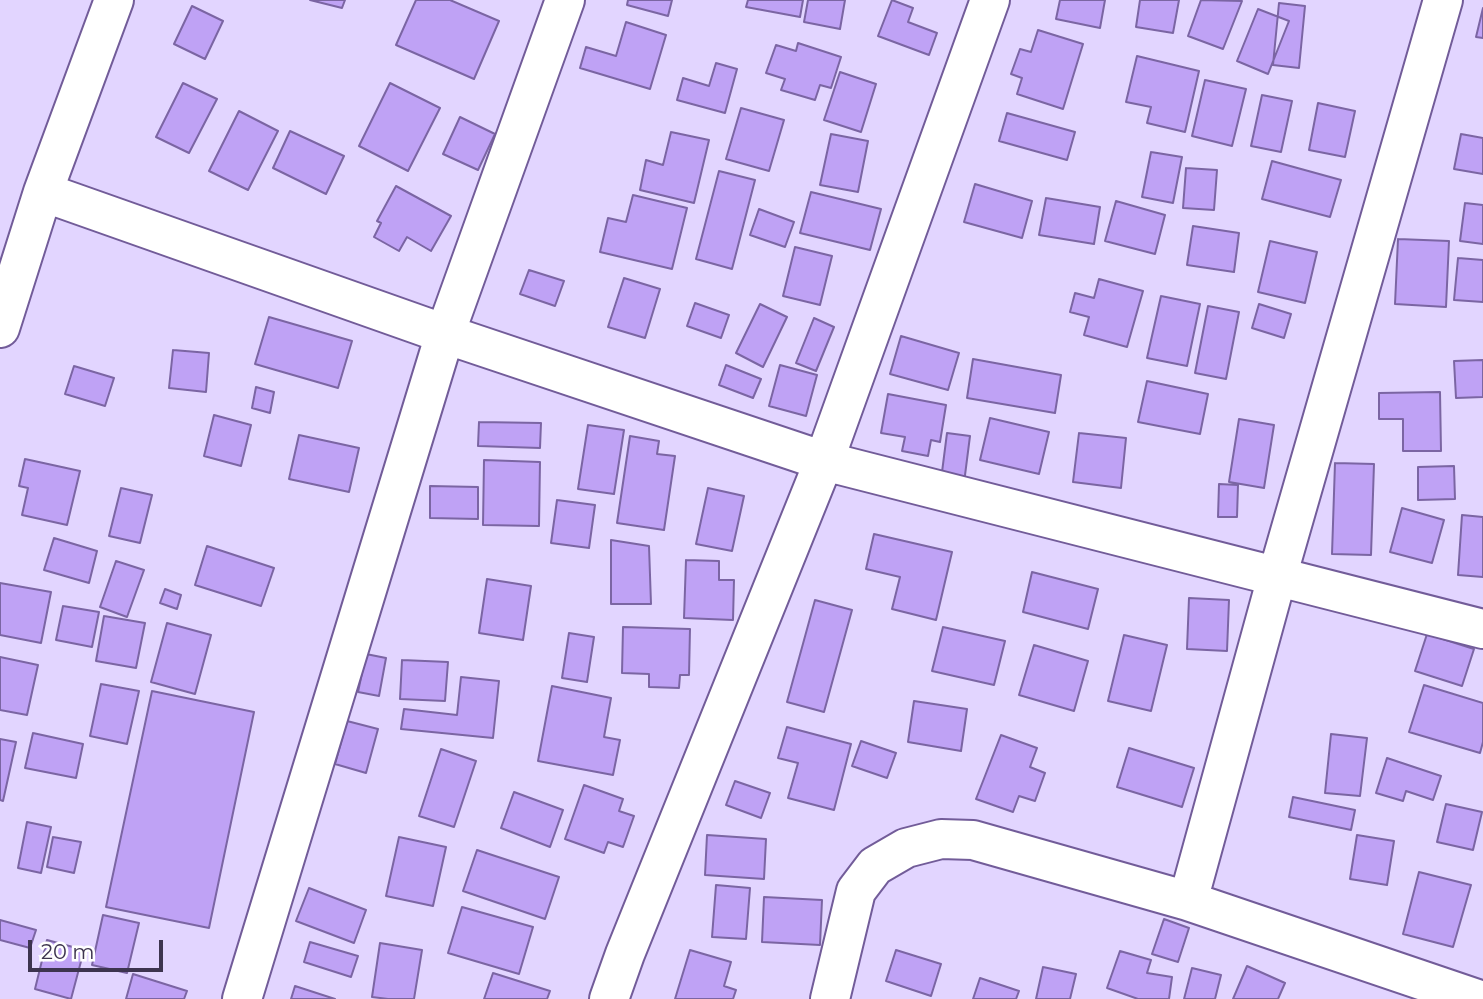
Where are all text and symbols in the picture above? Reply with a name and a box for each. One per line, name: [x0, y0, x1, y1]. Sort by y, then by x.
scale bar: [32, 926, 166, 970]
text: 20 m: [41, 939, 95, 964]

